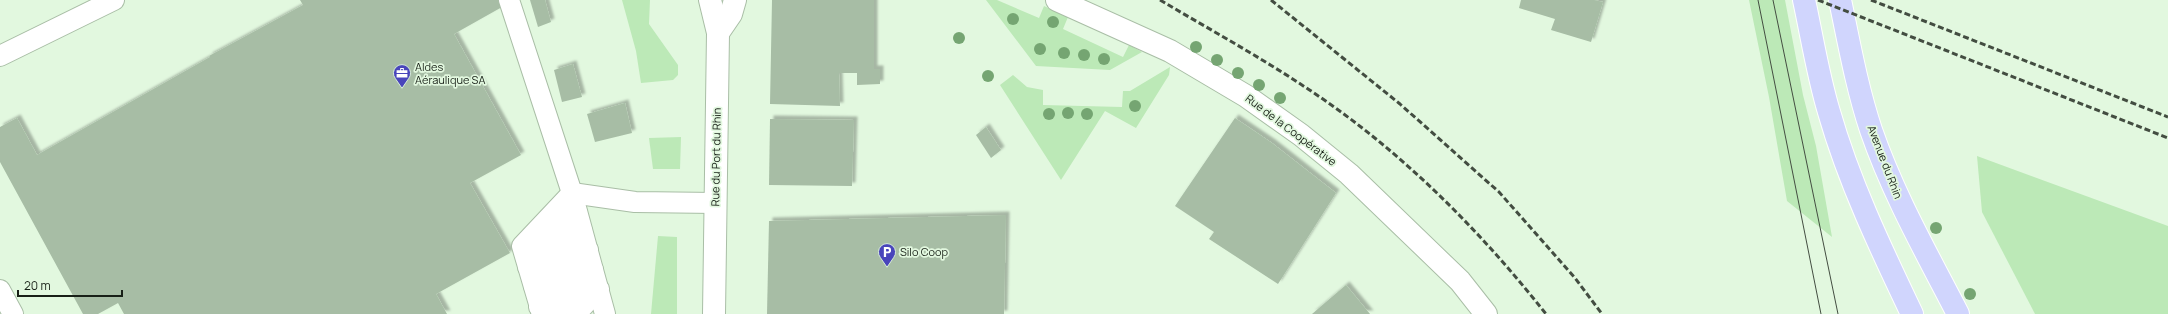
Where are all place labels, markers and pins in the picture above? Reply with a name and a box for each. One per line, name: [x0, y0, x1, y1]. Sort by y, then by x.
place label: Aldes Aéraulique SA: [415, 59, 485, 87]
office icon: Aldes Aéraulique SA: [392, 63, 412, 88]
parking icon: Silo Coop: [877, 242, 897, 267]
place label: Silo Coop: [900, 244, 949, 259]

